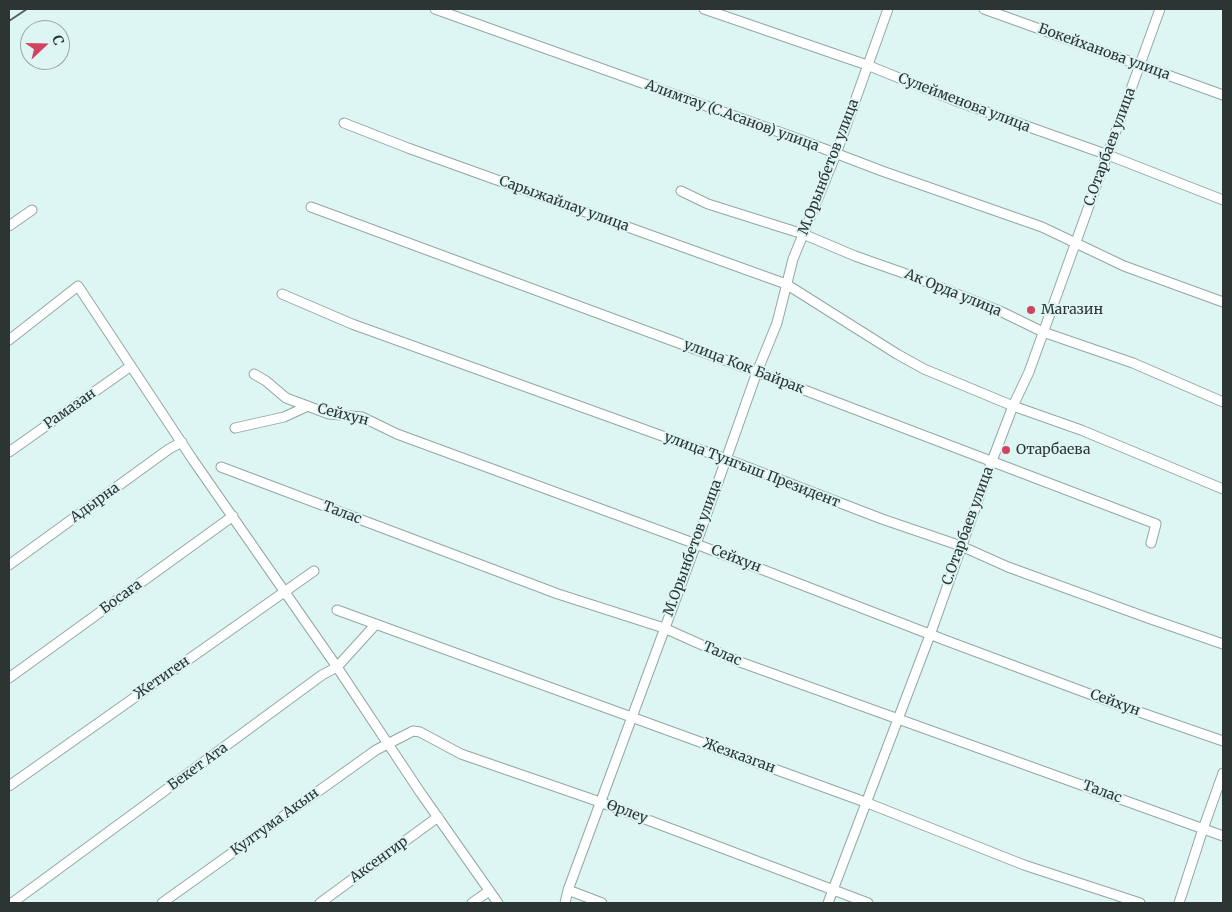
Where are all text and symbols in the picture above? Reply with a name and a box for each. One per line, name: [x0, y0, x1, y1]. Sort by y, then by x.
north arrow: [20, 20, 70, 70]
street label: Бокейханова улица: [1036, 20, 1172, 84]
text: С: [48, 32, 68, 48]
street label: Сулейменова улица: [896, 70, 1032, 136]
street label: Алимтау (С.Асанов) улица: [643, 77, 821, 155]
street label: С.Отарбаев улица: [1081, 85, 1139, 209]
street label: М.Орынбетов улица: [795, 97, 863, 237]
street label: Сарыжайлау улица: [497, 173, 631, 235]
street label: Ак Орда улица: [902, 266, 1004, 320]
place label: Магазин: [1041, 302, 1103, 318]
marker: Магазин: [1025, 304, 1037, 316]
street label: улица Кок Байрак: [681, 336, 807, 398]
street label: Рамазан: [41, 385, 99, 433]
street label: Сейхун: [316, 401, 370, 429]
street label: улица Тунгыш Президент: [662, 429, 842, 511]
place label: Отарбаева: [1016, 442, 1090, 458]
marker: Отарбаева: [1000, 444, 1012, 456]
street label: С.Отарбаев улица: [939, 464, 997, 588]
street label: М.Орынбетов улица: [660, 477, 726, 619]
street label: Адырна: [67, 480, 123, 526]
street label: Талас: [320, 498, 364, 528]
street label: Сейхун: [709, 542, 763, 576]
street label: Босаға: [97, 576, 145, 618]
street label: Талас: [700, 638, 744, 670]
street label: Жетиген: [131, 653, 193, 703]
street label: Сейхун: [1088, 686, 1142, 720]
street label: Жезказган: [700, 735, 778, 777]
street label: Бекет Ата: [165, 740, 231, 794]
street label: Талас: [1080, 777, 1124, 807]
street label: Култума Акын: [228, 785, 322, 859]
street label: Өрлеу: [604, 797, 650, 827]
street label: Аксенгир: [347, 833, 411, 887]

